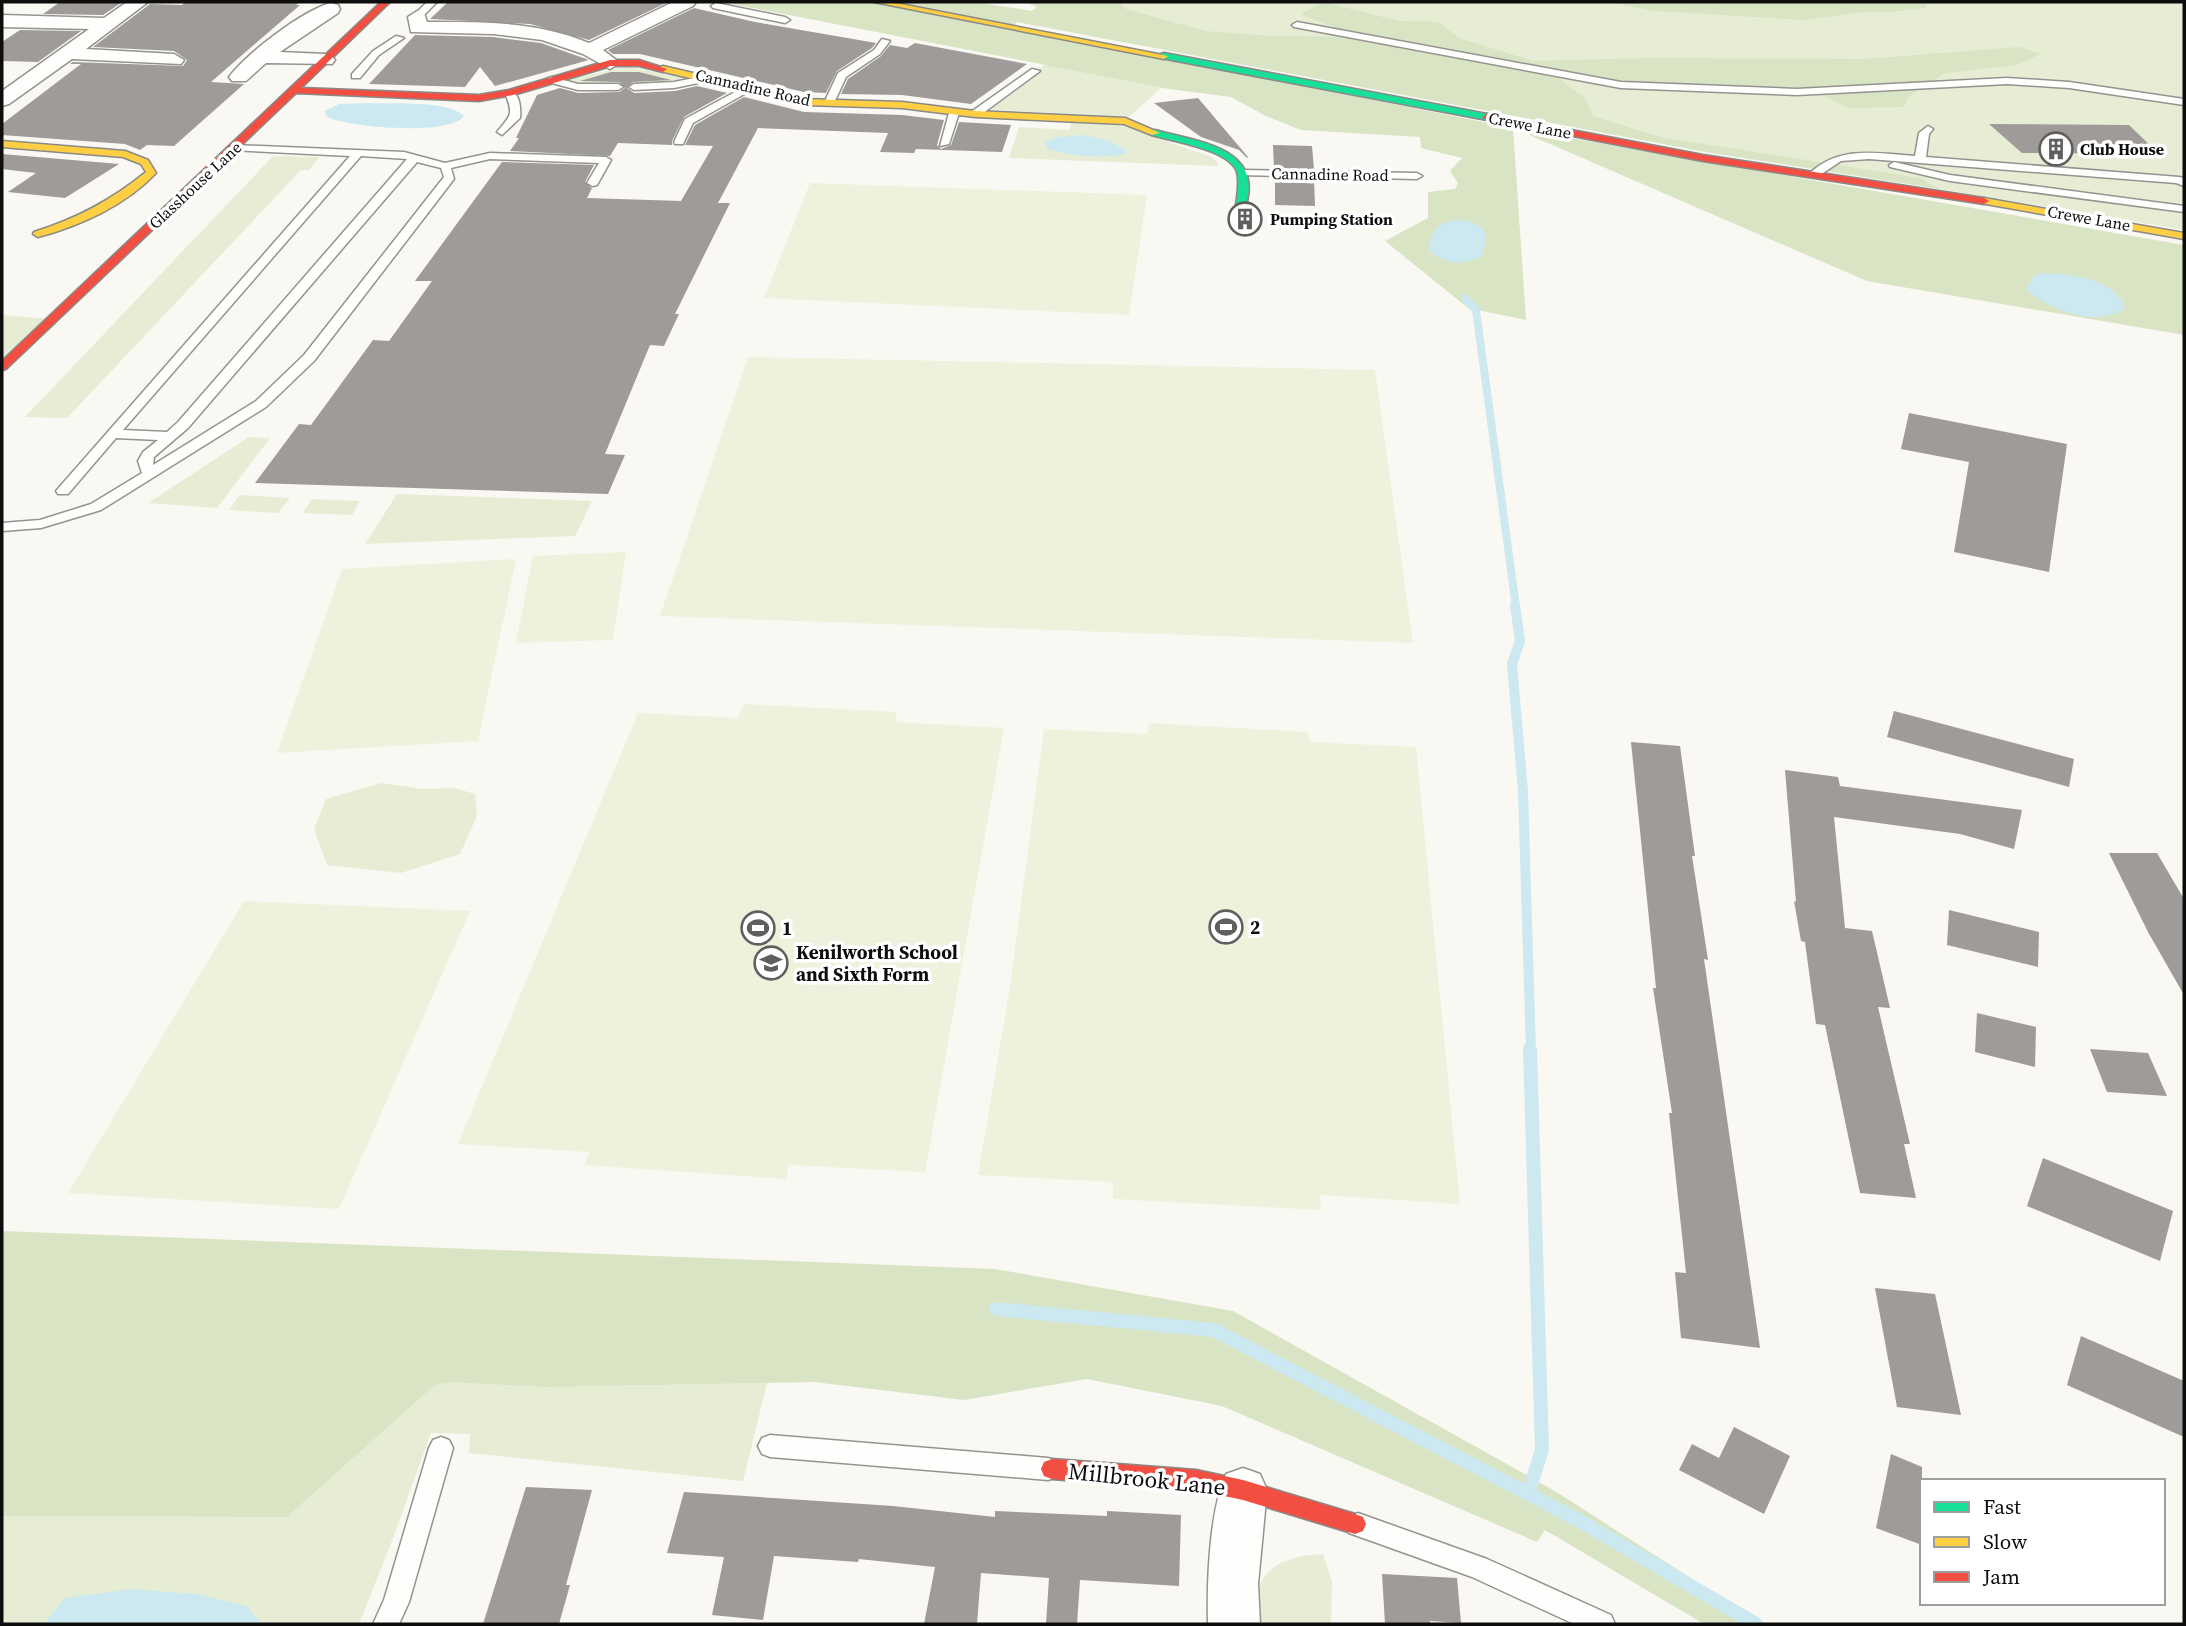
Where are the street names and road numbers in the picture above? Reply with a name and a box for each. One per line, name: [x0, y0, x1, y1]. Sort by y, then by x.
street label: Cannadine Road: [693, 63, 813, 111]
street label: Crewe Lane: [1487, 106, 1573, 144]
street label: Glasshouse Lane: [144, 136, 246, 234]
street label: Cannadine Road: [1271, 162, 1389, 186]
street label: Crewe Lane: [2046, 200, 2132, 236]
street label: Millbrook Lane: [1067, 1455, 1227, 1503]

